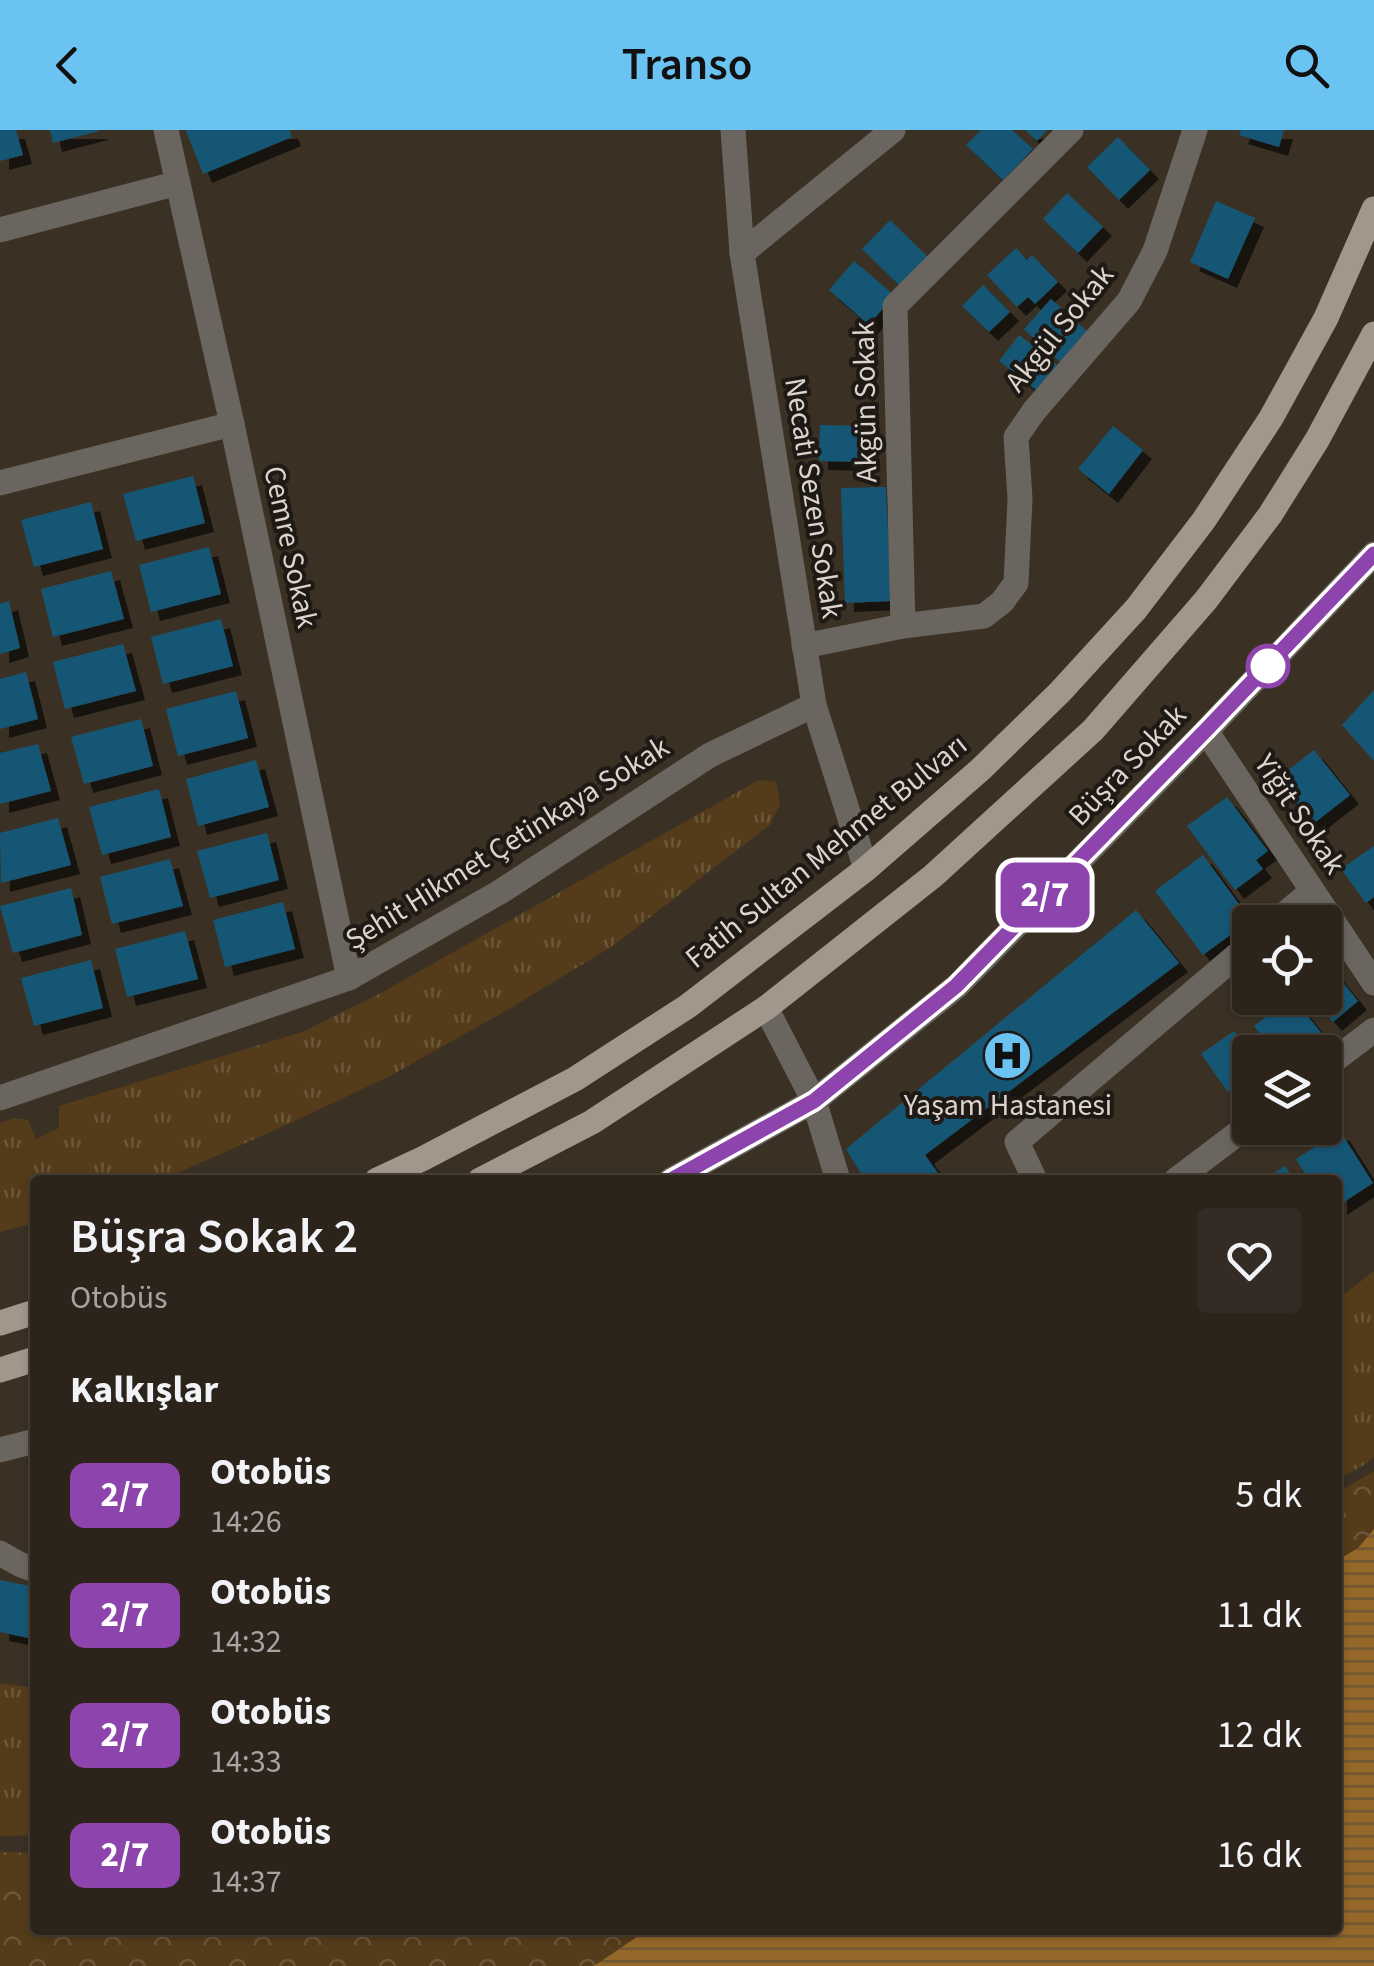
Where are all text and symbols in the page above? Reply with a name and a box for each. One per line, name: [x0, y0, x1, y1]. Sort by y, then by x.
text: Transo: [622, 33, 752, 97]
icon: back: [40, 38, 95, 93]
icon: search: [1279, 38, 1334, 93]
street label: Akgül Sokak: [995, 255, 1124, 401]
street label: Akgün Sokak: [843, 321, 888, 483]
street label: Necati Sezen Sokak: [773, 375, 854, 622]
street label: Cemre Sokak: [252, 462, 329, 632]
unlabelled marker: [1247, 645, 1289, 687]
street label: Büşra Sokak: [1058, 695, 1196, 836]
street label: Fatih Sultan Mehmet Bulvarı: [676, 724, 977, 979]
street label: Şehit Hikmet Çetinkaya Sokak: [337, 726, 678, 961]
street label: Yiğit Sokak: [1243, 745, 1356, 883]
line badge: 2/7: [988, 862, 1102, 928]
text: 2/7: [1021, 870, 1069, 920]
map controls: [1232, 905, 1342, 1145]
button: locate: [1232, 905, 1342, 1015]
hospital icon: Yaşam Hastanesi: [982, 1030, 1034, 1082]
button: layers: [1232, 1035, 1342, 1145]
place label: Yaşam Hastanesi: [903, 1084, 1112, 1127]
text: Büşra Sokak 2: [70, 1203, 358, 1271]
button: heart: [1197, 1208, 1302, 1313]
text: Otobüs: [70, 1275, 167, 1321]
text: Kalkışlar: [70, 1363, 218, 1417]
text: Otobüs: [210, 1445, 331, 1499]
text: 5 dk: [1236, 1468, 1302, 1522]
text: 2/7: [101, 1470, 149, 1520]
text: 14:26: [210, 1499, 282, 1545]
text: Otobüs: [210, 1565, 331, 1619]
text: 11 dk: [1217, 1588, 1302, 1642]
text: 2/7: [101, 1590, 149, 1640]
text: 14:32: [210, 1619, 282, 1665]
text: Otobüs: [210, 1685, 331, 1739]
text: 12 dk: [1217, 1708, 1302, 1762]
text: 2/7: [101, 1710, 149, 1760]
text: 14:33: [210, 1739, 282, 1785]
text: Otobüs: [210, 1805, 331, 1859]
text: 16 dk: [1217, 1828, 1302, 1882]
text: 2/7: [101, 1830, 149, 1880]
text: 14:37: [210, 1859, 282, 1905]

